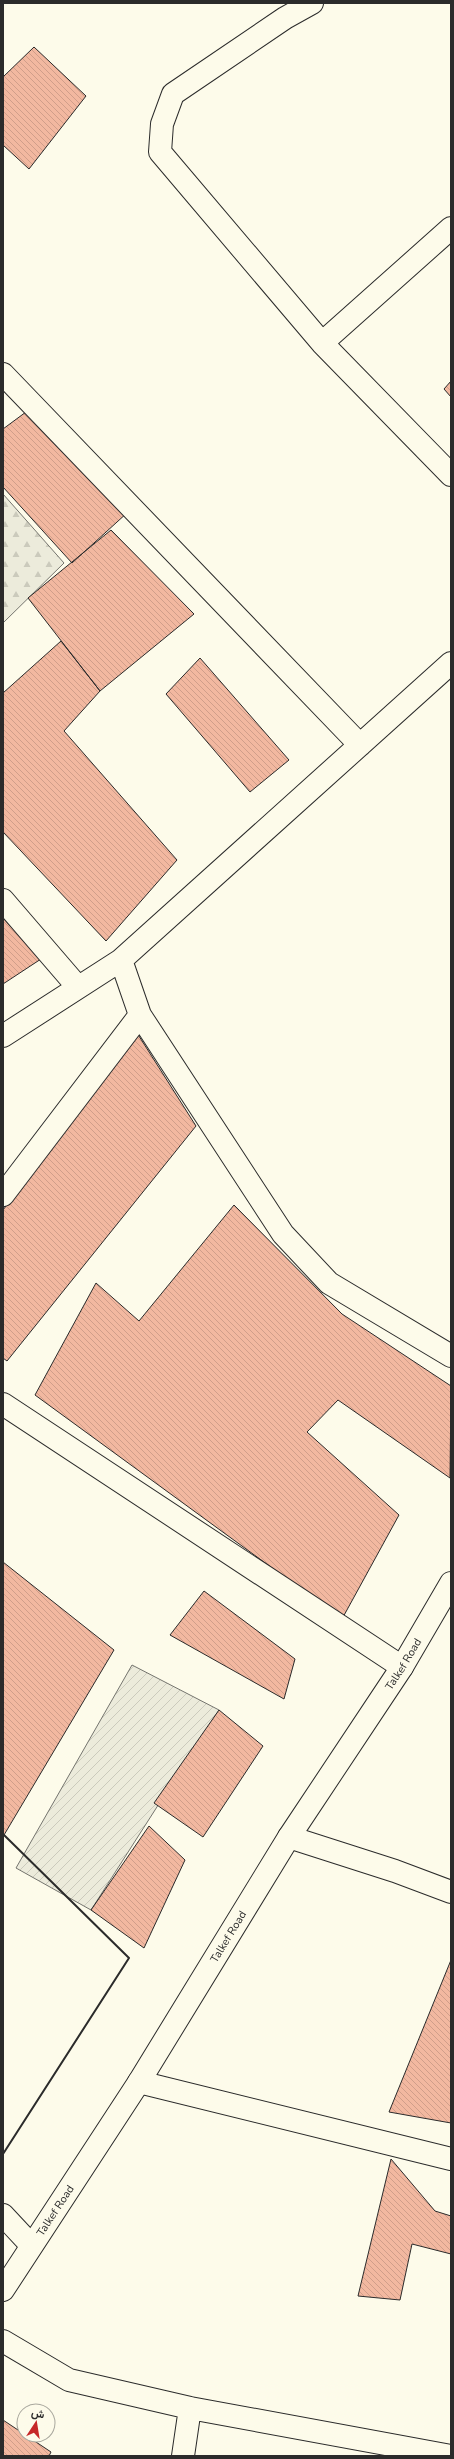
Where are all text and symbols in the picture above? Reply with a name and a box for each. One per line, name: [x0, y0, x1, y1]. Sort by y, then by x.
street label: Talkef Road: [382, 1636, 425, 1693]
street label: Talkef Road: [207, 1908, 250, 1966]
street label: Talkef Road: [33, 2182, 78, 2239]
north arrow: [16, 2403, 56, 2443]
text: ش: [30, 2405, 46, 2422]

